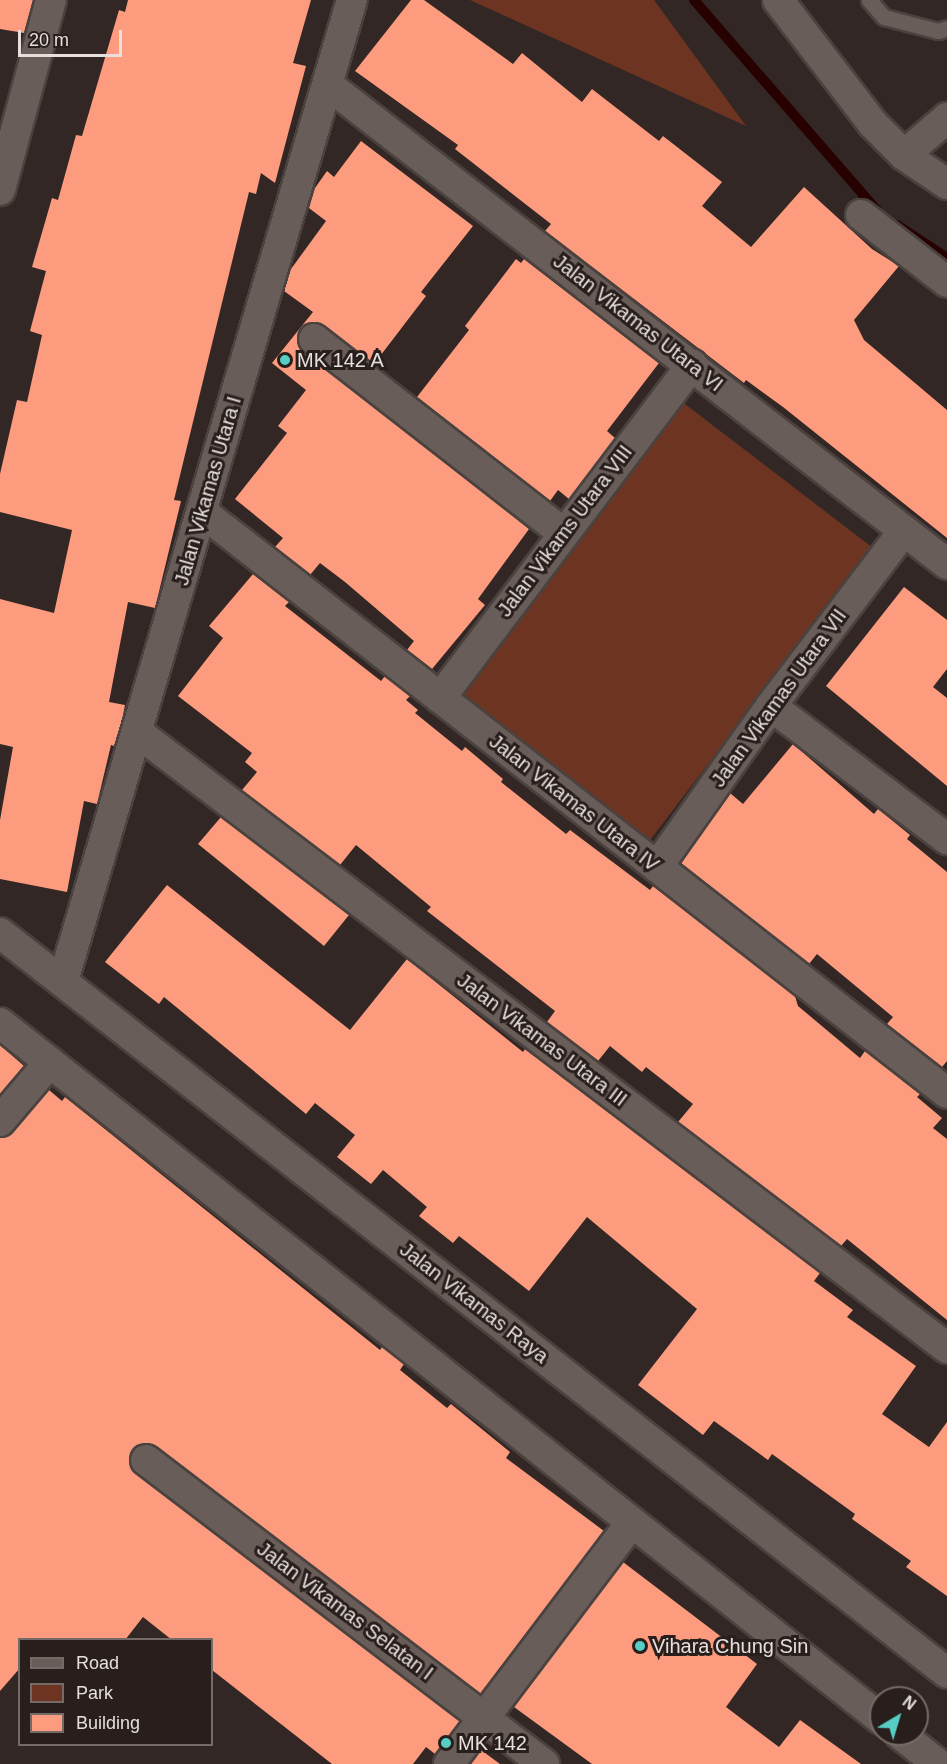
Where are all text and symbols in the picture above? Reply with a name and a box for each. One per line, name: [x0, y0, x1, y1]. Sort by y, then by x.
scale bar: [21, 18, 124, 56]
text: 20 m: [29, 30, 69, 50]
street label: Jalan Vikamas Utara VI: [548, 249, 728, 397]
place label: MK 142 A: [297, 348, 385, 372]
marker: MK 142 A: [278, 353, 292, 367]
street label: Jalan Vikamas Utara I: [170, 394, 246, 588]
street label: Jalan Vikams Utara VIII: [493, 440, 637, 622]
street label: Jalan Vikamas Utara VII: [706, 604, 852, 792]
street label: Jalan Vikamas Utara IV: [484, 729, 664, 877]
street label: Jalan Vikamas Utara III: [452, 968, 632, 1112]
street label: Jalan Vikamas Raya: [395, 1238, 553, 1368]
street label: Jalan Vikamas Selatan I: [252, 1537, 438, 1685]
place label: Vihara Chung Sin: [652, 1634, 808, 1658]
legend: [18, 1638, 213, 1746]
marker: Vihara Chung Sin: [633, 1639, 647, 1653]
text: Road: [76, 1653, 119, 1673]
text: Park: [76, 1683, 113, 1703]
north arrow: [869, 1686, 929, 1746]
text: N: [899, 1693, 919, 1713]
text: Building: [76, 1713, 140, 1733]
place label: MK 142: [458, 1731, 527, 1755]
marker: MK 142: [439, 1736, 453, 1750]

